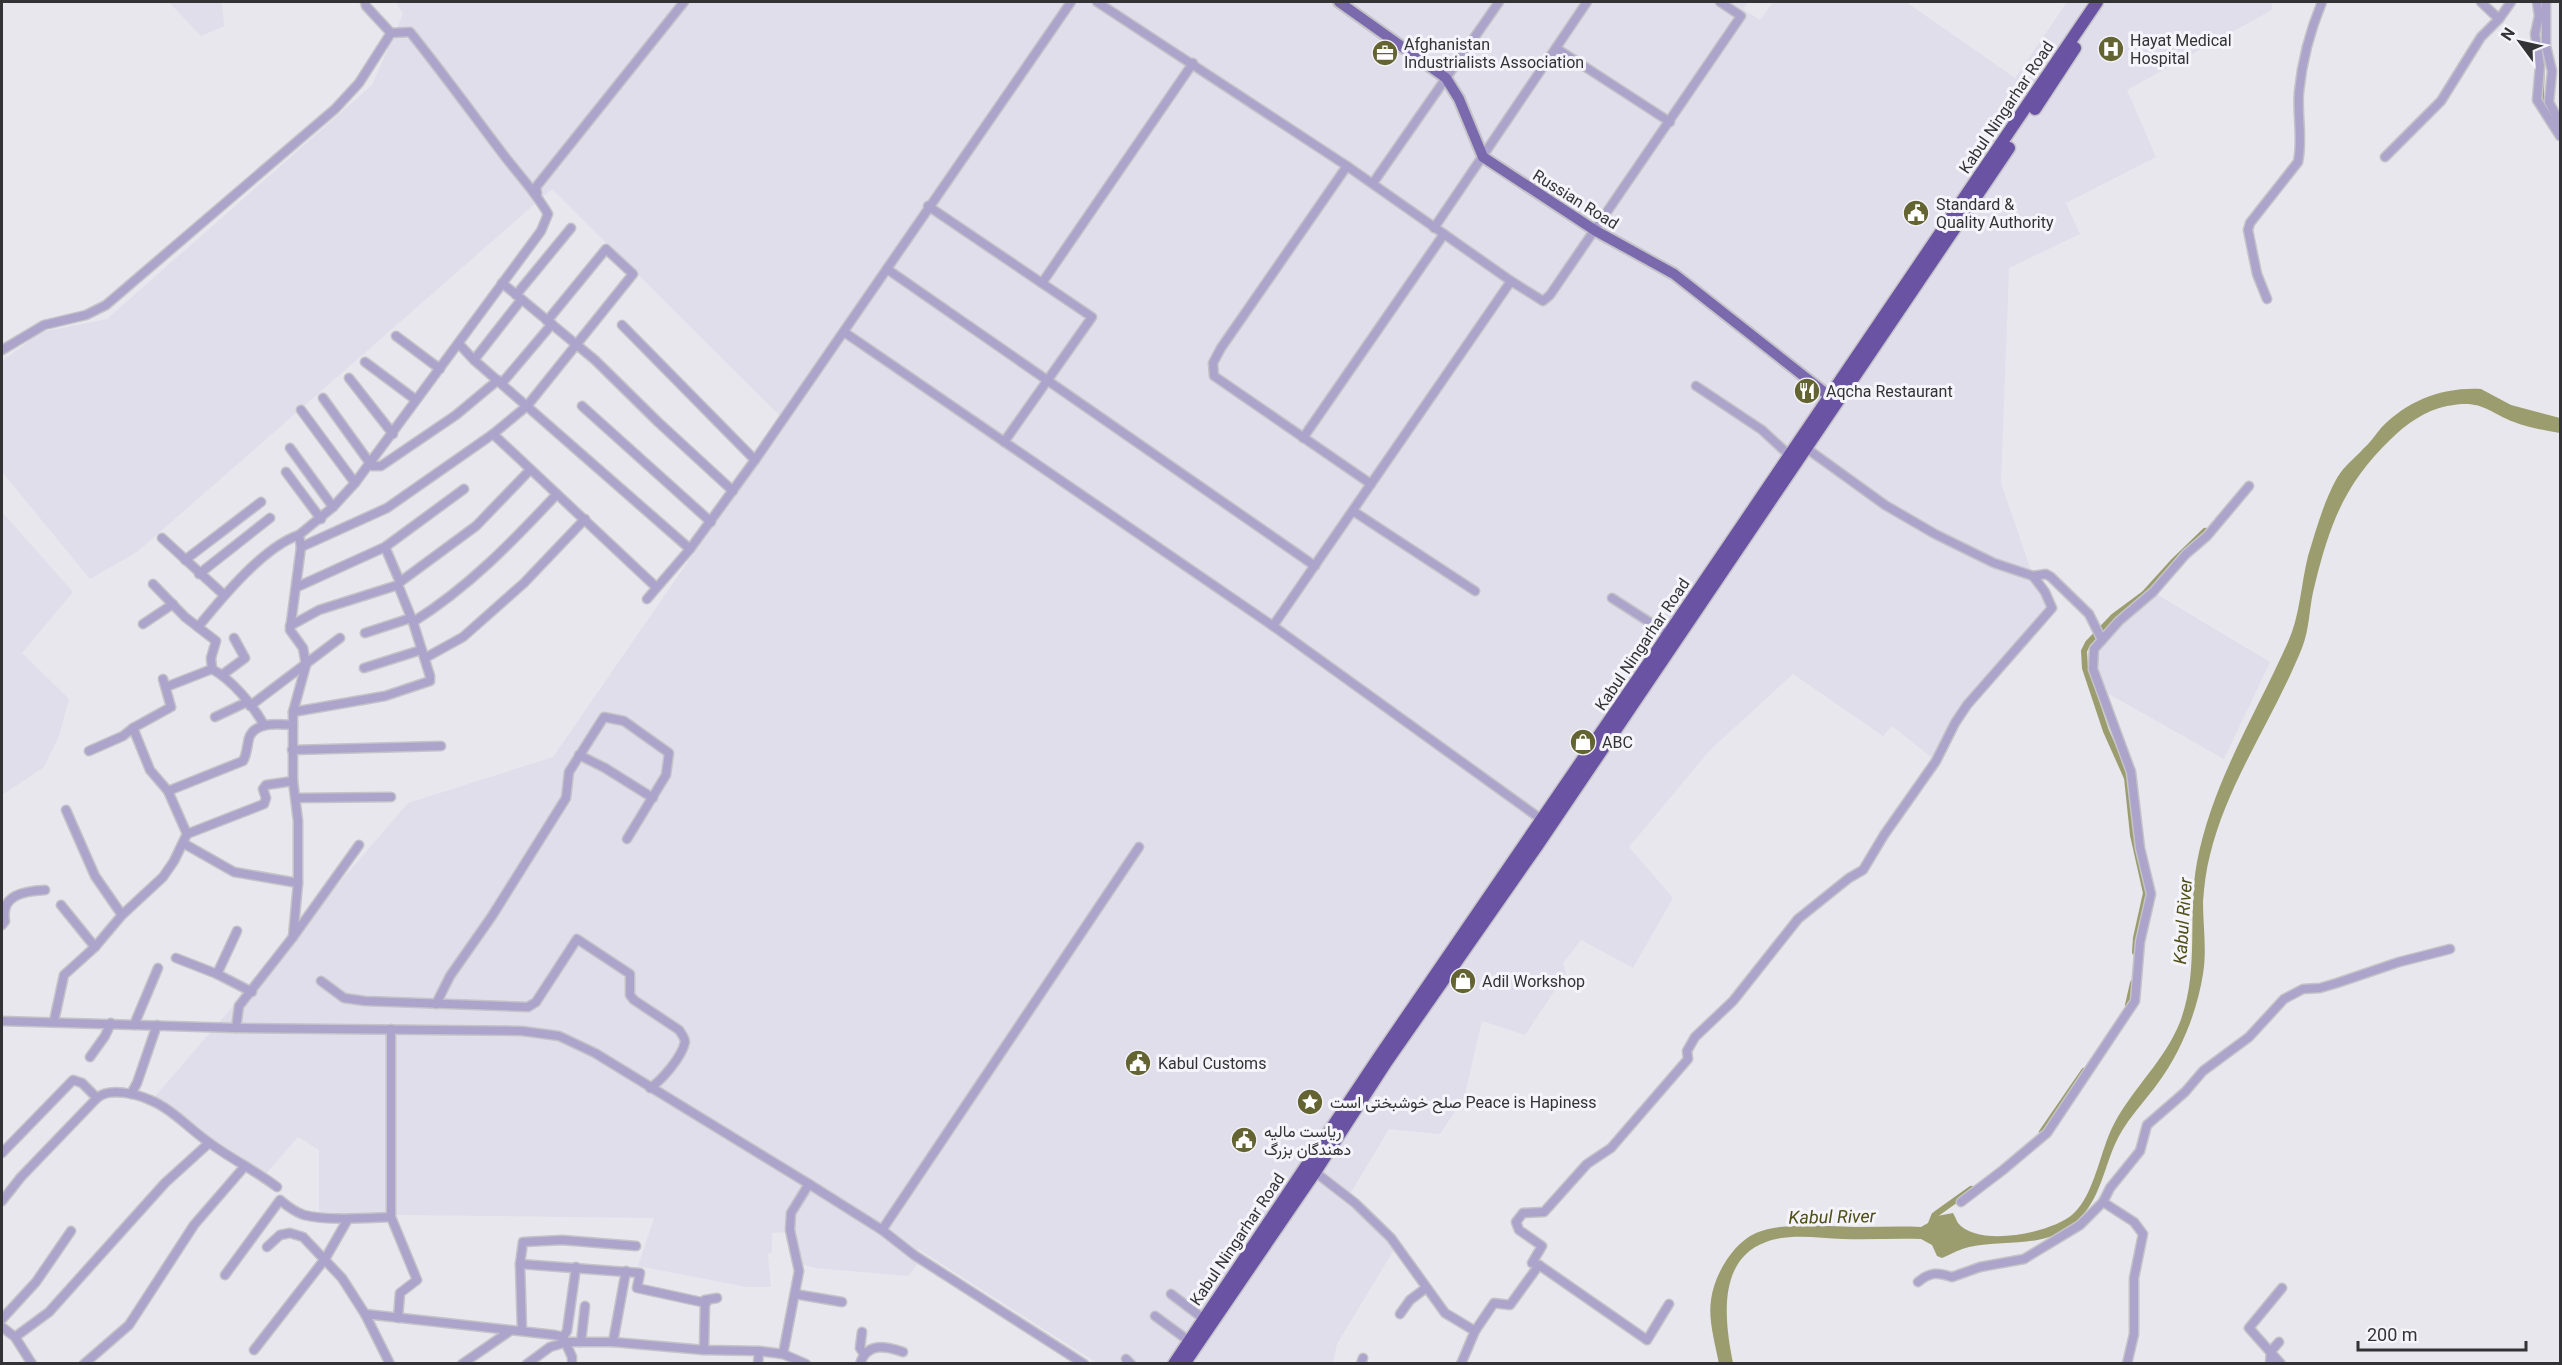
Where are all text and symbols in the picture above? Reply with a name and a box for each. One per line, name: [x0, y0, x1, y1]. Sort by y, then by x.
north arrow: [2490, 12, 2550, 72]
text: N: [2497, 24, 2519, 44]
place label: Hayat Medical Hospital: [2130, 31, 2232, 68]
hospital icon: Hayat Medical Hospital: [2096, 34, 2126, 64]
place label: Afghanistan Industrialists Association: [1404, 35, 1584, 72]
office icon: Afghanistan Industrialists Association: [1370, 38, 1400, 68]
street label: Kabul Ningarhar Road: [1955, 38, 2058, 177]
street label: Russian Road: [1529, 166, 1622, 233]
place label: Standard & Quality Authority: [1936, 195, 2054, 232]
public building icon: Standard & Quality Authority: [1901, 198, 1931, 228]
restaurant icon: Aqcha Restaurant: [1792, 376, 1822, 406]
place label: Aqcha Restaurant: [1826, 382, 1953, 401]
street label: Kabul Ningarhar Road: [1591, 575, 1694, 714]
shop icon: ABC: [1568, 727, 1598, 757]
place label: ABC: [1602, 733, 1633, 752]
water label: Kabul River: [2169, 876, 2196, 965]
shop icon: Adil Workshop: [1448, 966, 1478, 996]
place label: Adil Workshop: [1482, 972, 1585, 991]
public building icon: Kabul Customs: [1123, 1048, 1153, 1078]
place label: Kabul Customs: [1158, 1054, 1266, 1073]
place icon: صلح خوشبختی است Peace is Hapiness: [1295, 1087, 1325, 1117]
place label: صلح خوشبختی است Peace is Hapiness: [1330, 1093, 1597, 1114]
place label: ریاست مالیه دهندگان بزرگ: [1264, 1122, 1351, 1160]
public building icon: ریاست مالیه دهندگان بزرگ: [1229, 1125, 1259, 1155]
street label: Kabul Ningarhar Road: [1186, 1170, 1289, 1309]
water label: Kabul River: [1788, 1205, 1877, 1228]
scale bar: [2358, 1314, 2526, 1352]
text: 200 m: [2367, 1324, 2418, 1345]

